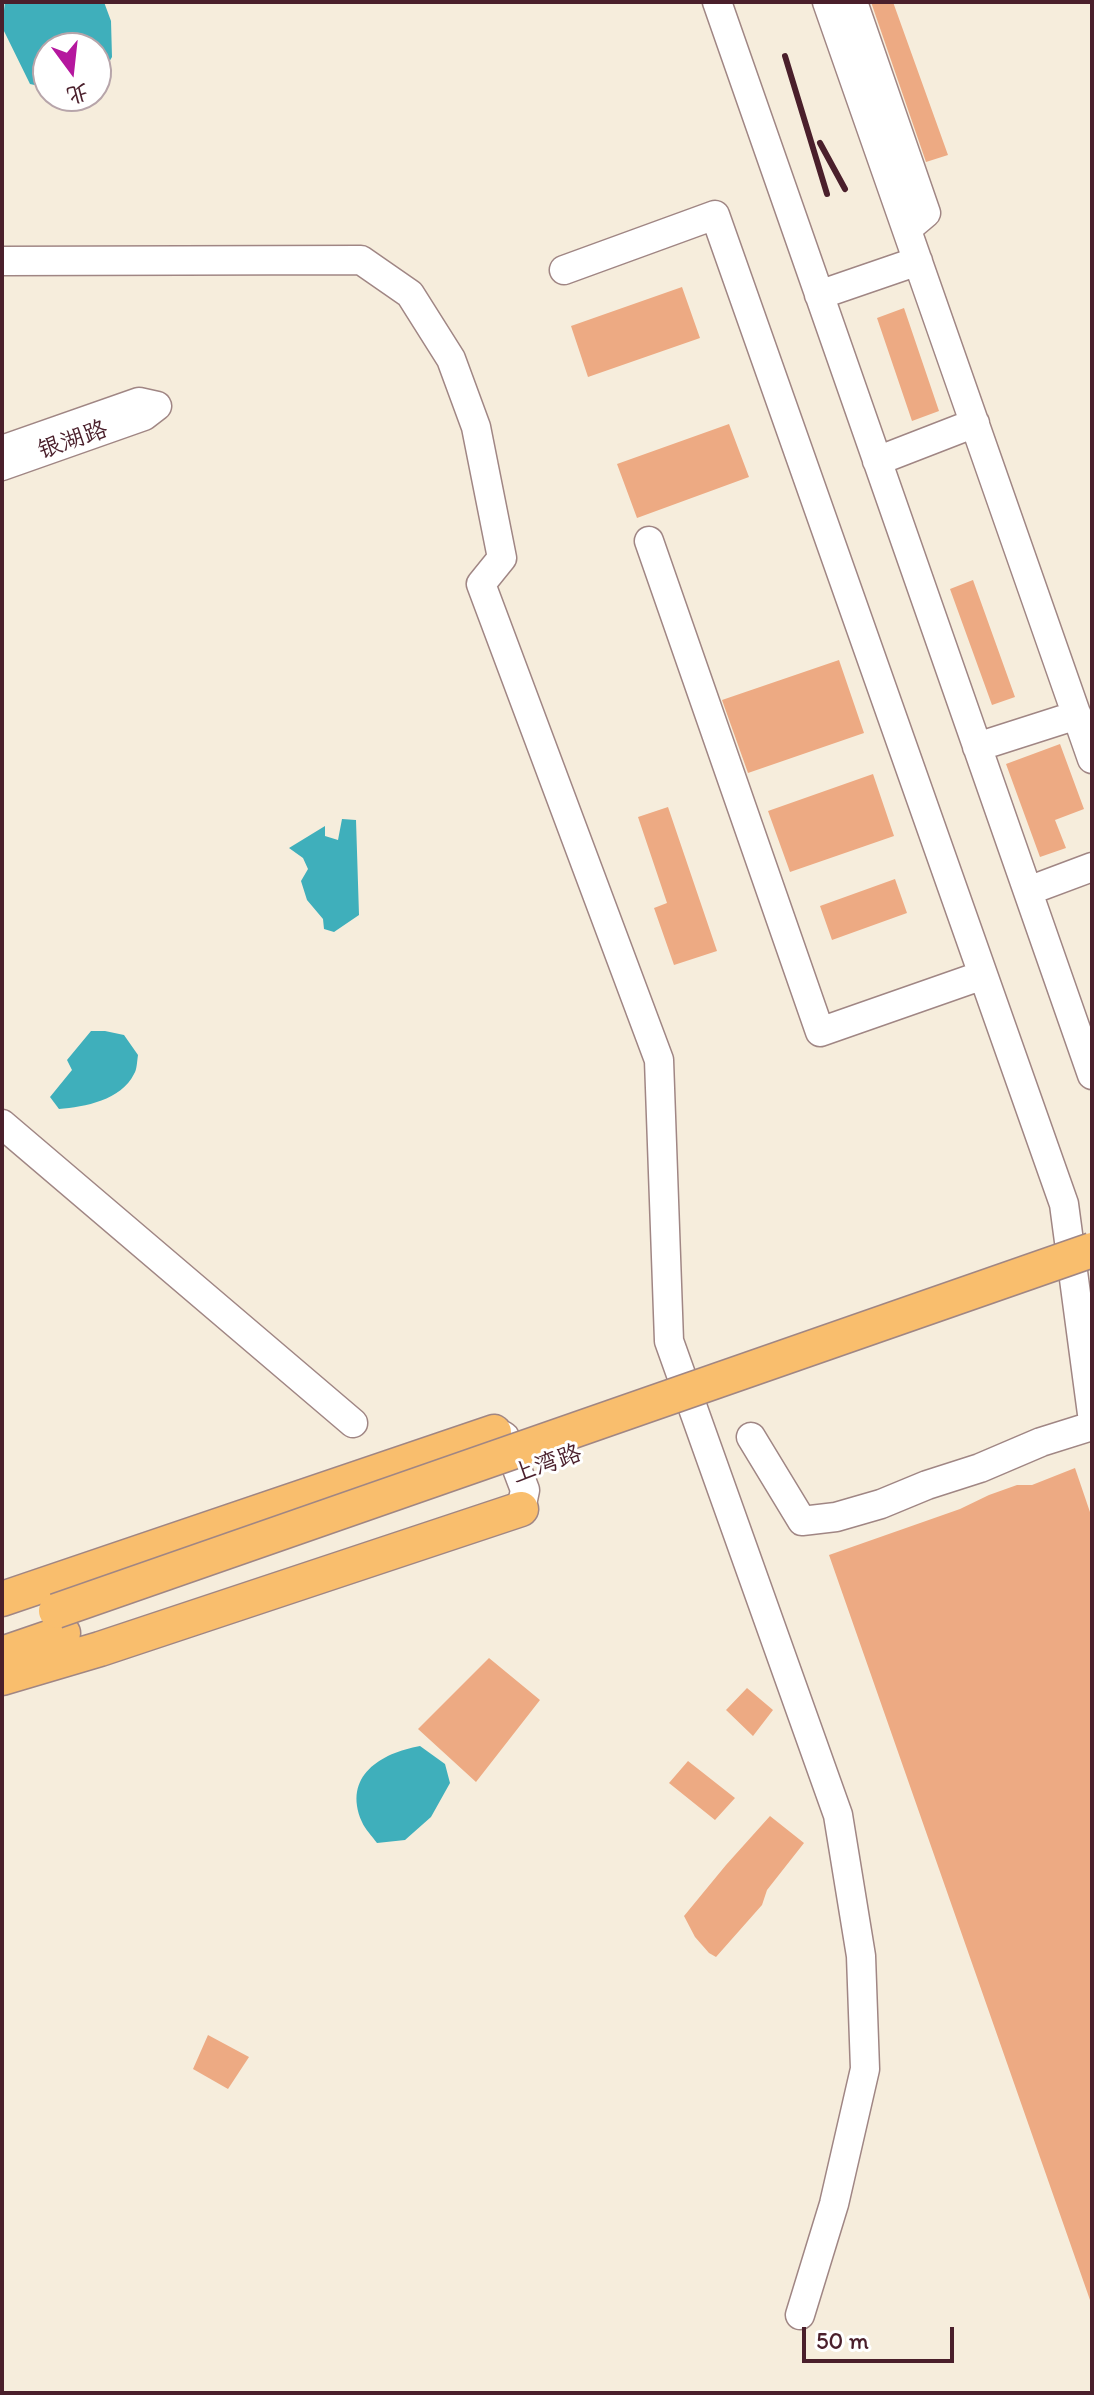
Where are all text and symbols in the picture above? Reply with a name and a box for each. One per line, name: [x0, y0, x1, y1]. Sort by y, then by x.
north arrow: [32, 32, 112, 112]
text: 北: [64, 78, 92, 110]
street label: 银湖路: [34, 416, 112, 466]
street label: 上湾路: [508, 1440, 586, 1490]
scale bar: [806, 2311, 958, 2361]
text: 50 m: [816, 2326, 869, 2355]

